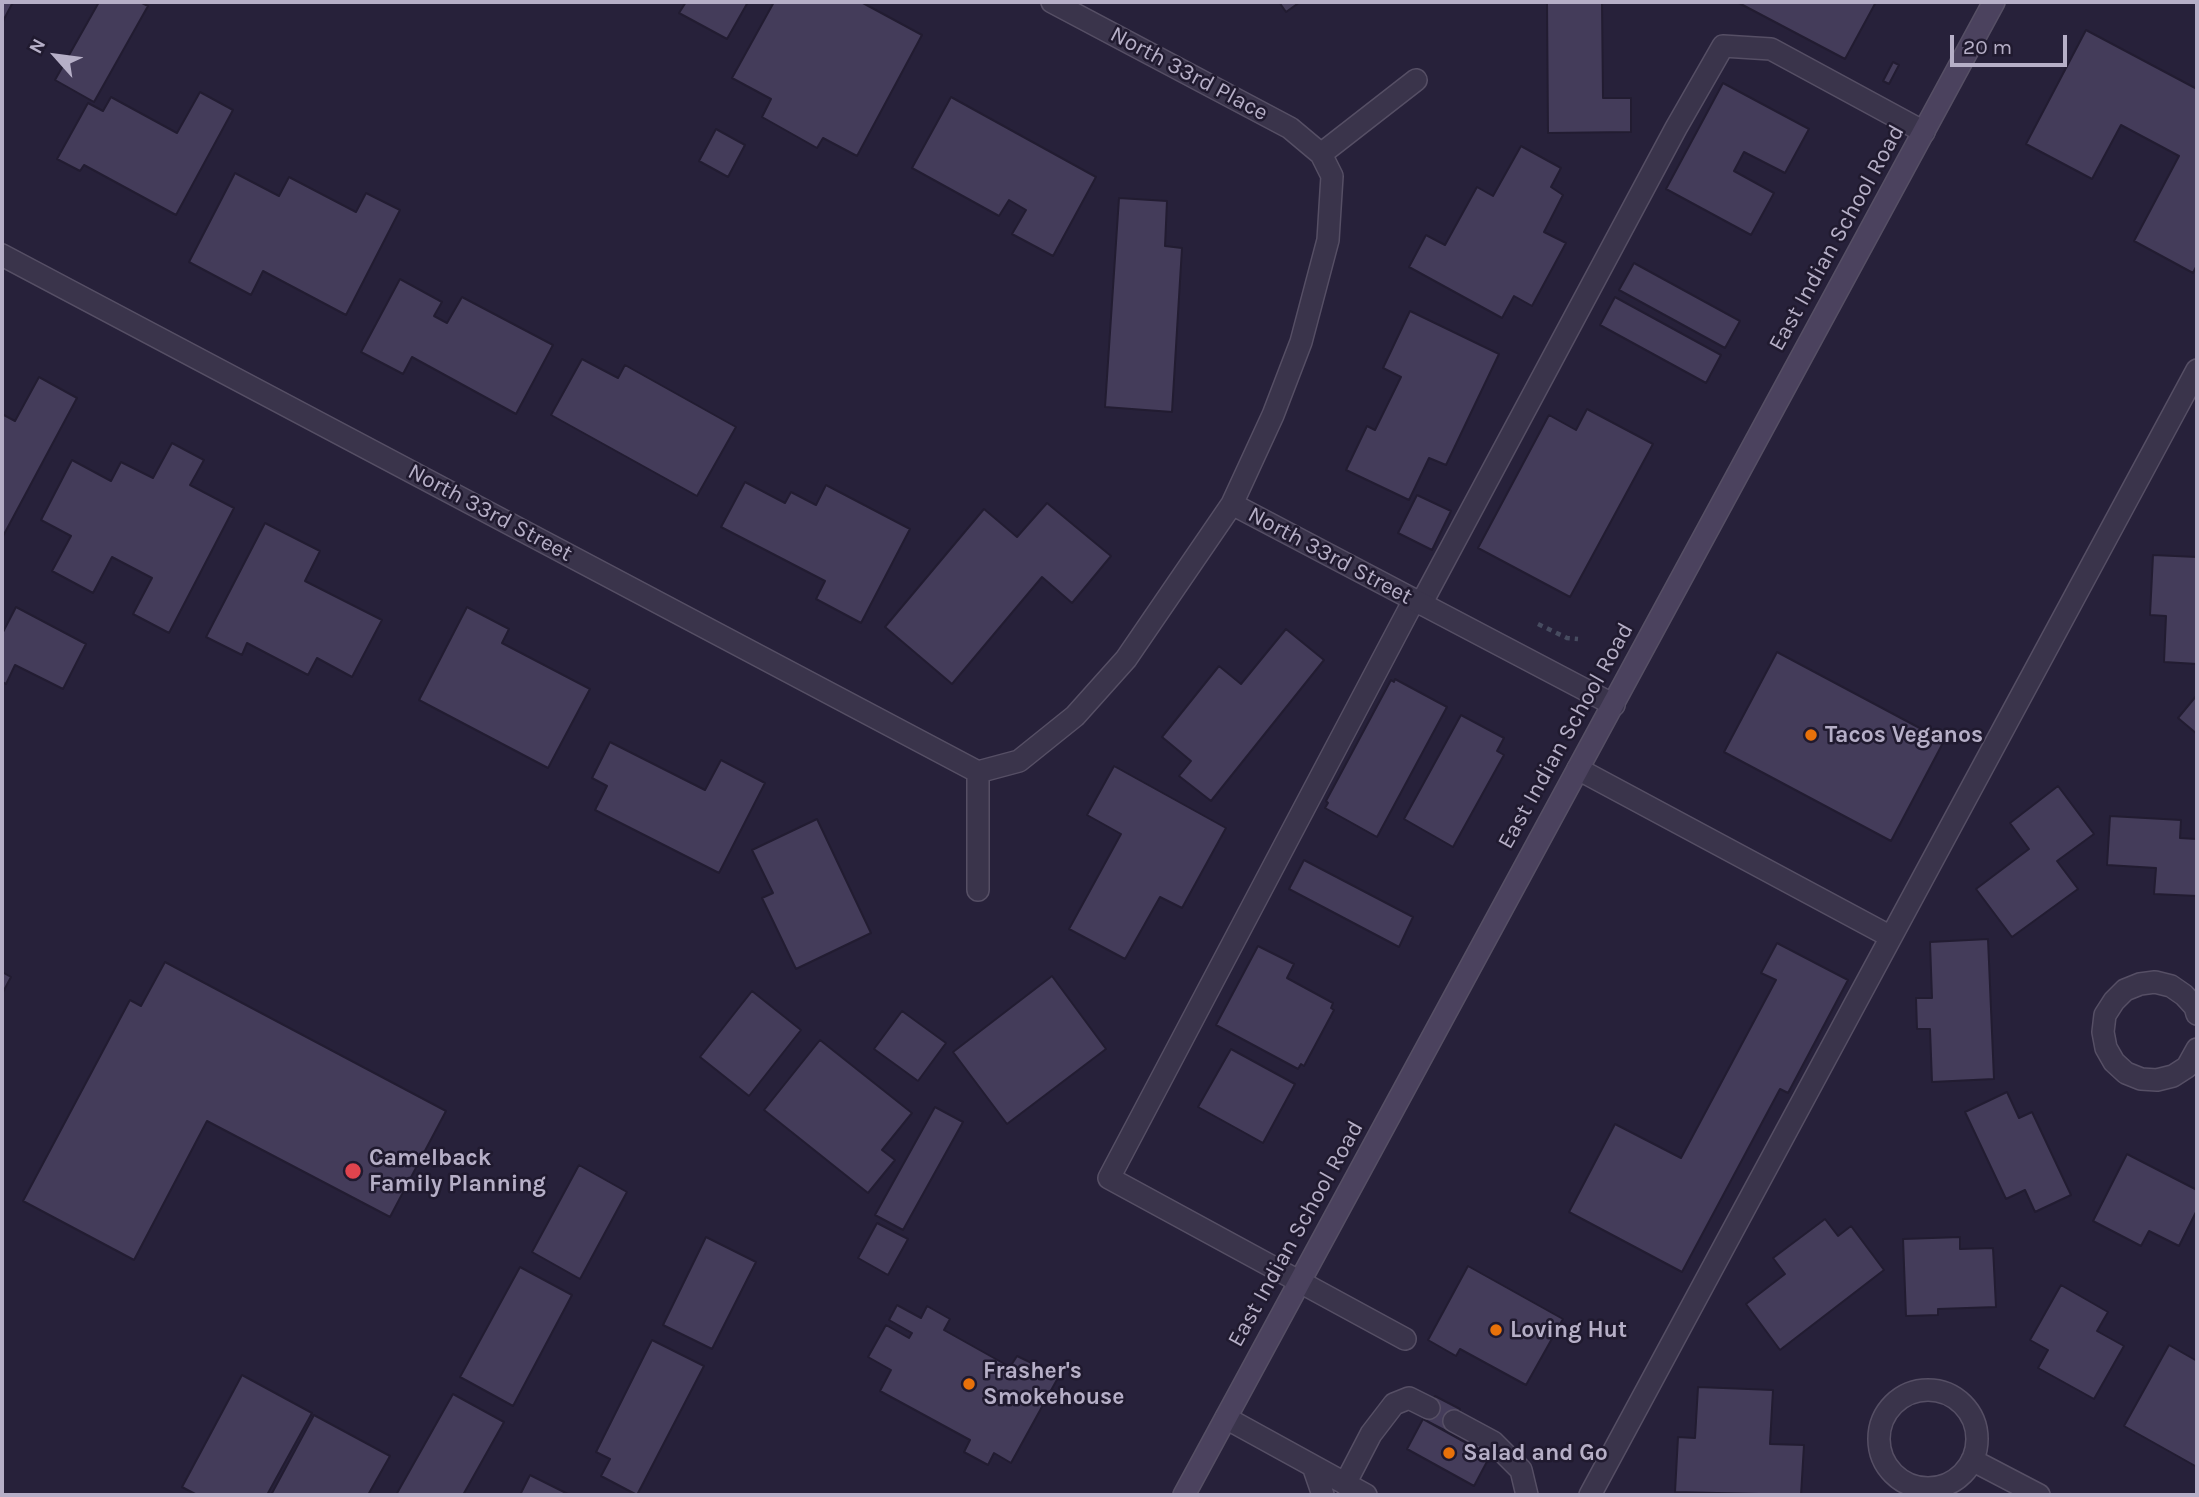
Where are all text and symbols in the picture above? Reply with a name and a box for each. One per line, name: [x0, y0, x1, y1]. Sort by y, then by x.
north arrow: [21, 21, 91, 91]
street label: North 33rd Place: [1105, 21, 1273, 127]
scale bar: [1954, 21, 2071, 65]
text: N: [25, 35, 50, 57]
text: 20 m: [1963, 35, 2012, 59]
street label: East Indian School Road: [1763, 120, 1911, 356]
street label: North 33rd Street: [403, 458, 577, 568]
street label: North 33rd Street: [1243, 501, 1417, 611]
street label: East Indian School Road: [1492, 618, 1640, 854]
place label: Tacos Veganos: [1825, 721, 1983, 749]
marker: Tacos Veganos: [1803, 727, 1819, 743]
street label: East Indian School Road: [1222, 1116, 1370, 1352]
place label: Camelback Family Planning: [369, 1144, 546, 1198]
marker: Camelback Family Planning: [343, 1161, 363, 1181]
place label: Loving Hut: [1510, 1316, 1627, 1344]
marker: Loving Hut: [1488, 1322, 1504, 1338]
place label: Frasher's Smokehouse: [983, 1357, 1124, 1411]
marker: Frasher's Smokehouse: [961, 1376, 977, 1392]
place label: Salad and Go: [1463, 1439, 1608, 1467]
marker: Salad and Go: [1441, 1445, 1457, 1461]

